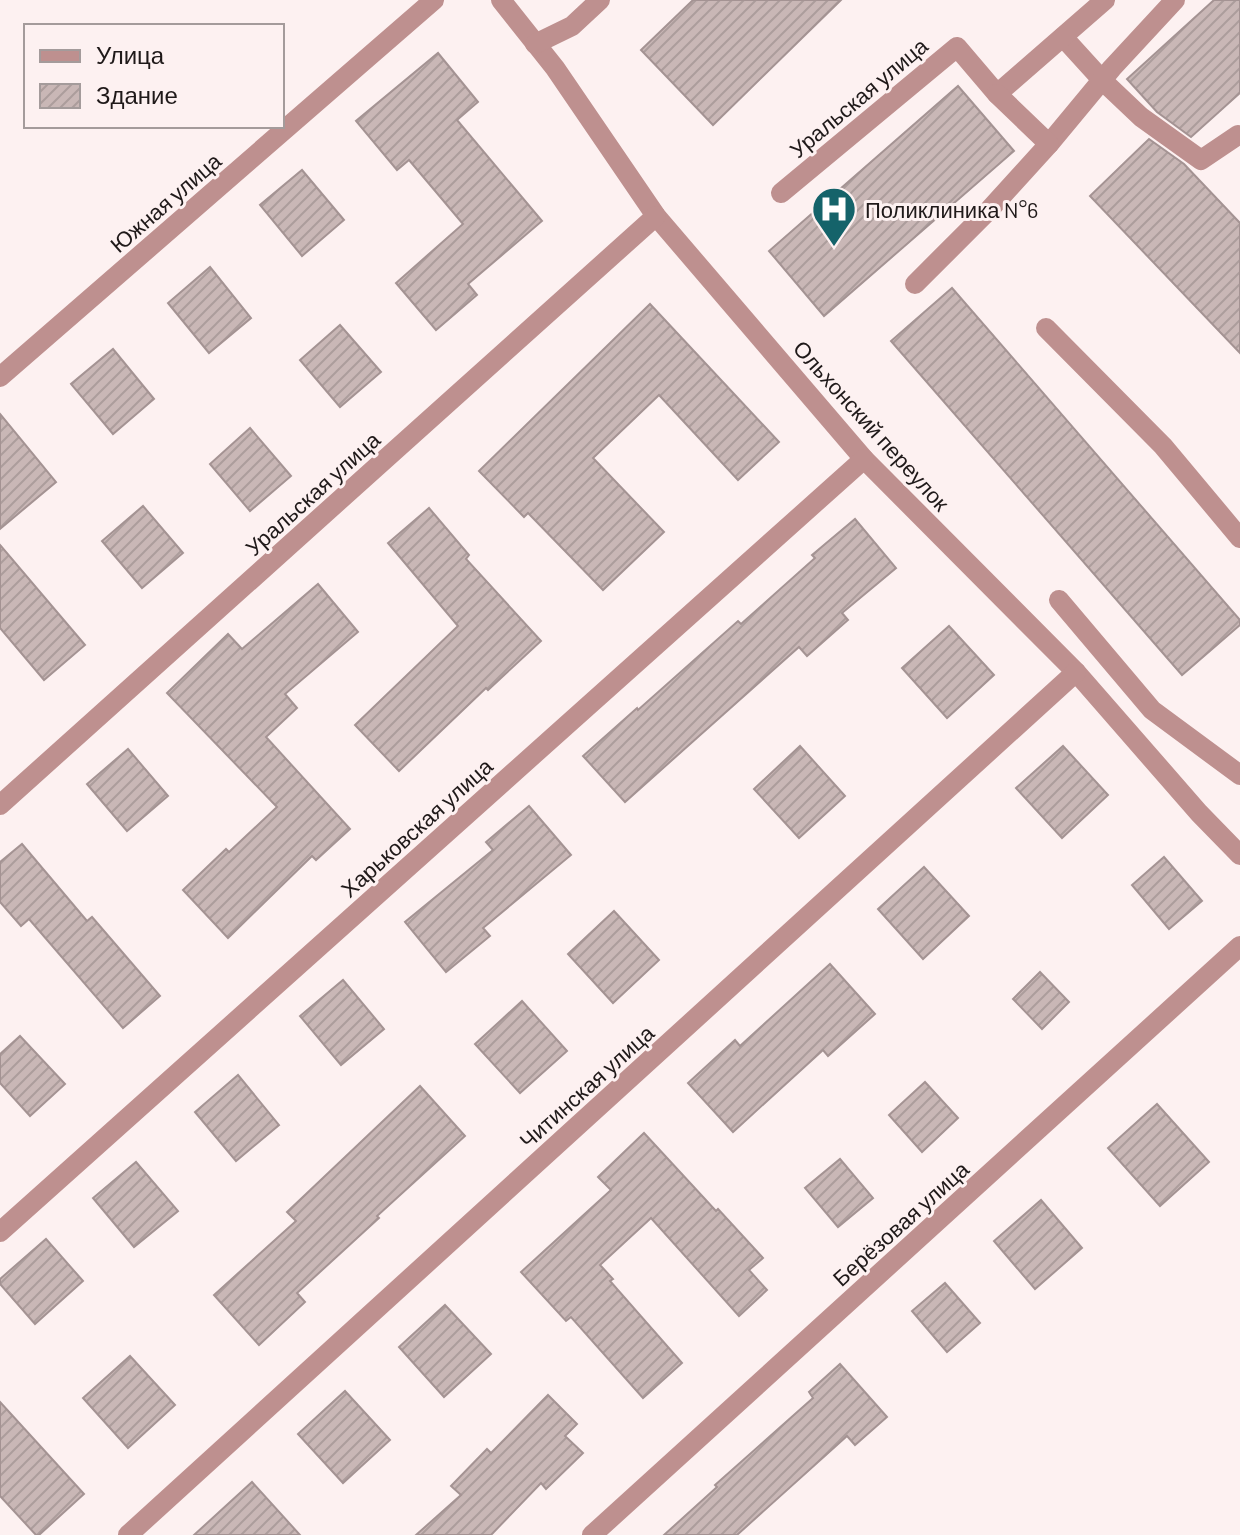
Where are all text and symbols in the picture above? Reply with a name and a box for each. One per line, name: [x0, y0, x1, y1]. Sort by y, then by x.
legend: [24, 24, 284, 128]
street label: Уральская улица: [784, 31, 933, 163]
text: Улица: [96, 40, 165, 69]
text: Здание: [96, 80, 178, 109]
street label: Южная улица: [104, 146, 227, 258]
hospital icon: Поликлиника N°6: [810, 185, 858, 248]
place label: Поликлиника N°6: [865, 196, 1038, 222]
street label: Ольхонский переулок: [788, 335, 955, 516]
street label: Уральская улица: [239, 425, 386, 561]
street label: Харьковская улица: [335, 752, 498, 902]
street label: Читинская улица: [514, 1018, 660, 1154]
street label: Берёзовая улица: [827, 1155, 974, 1292]

